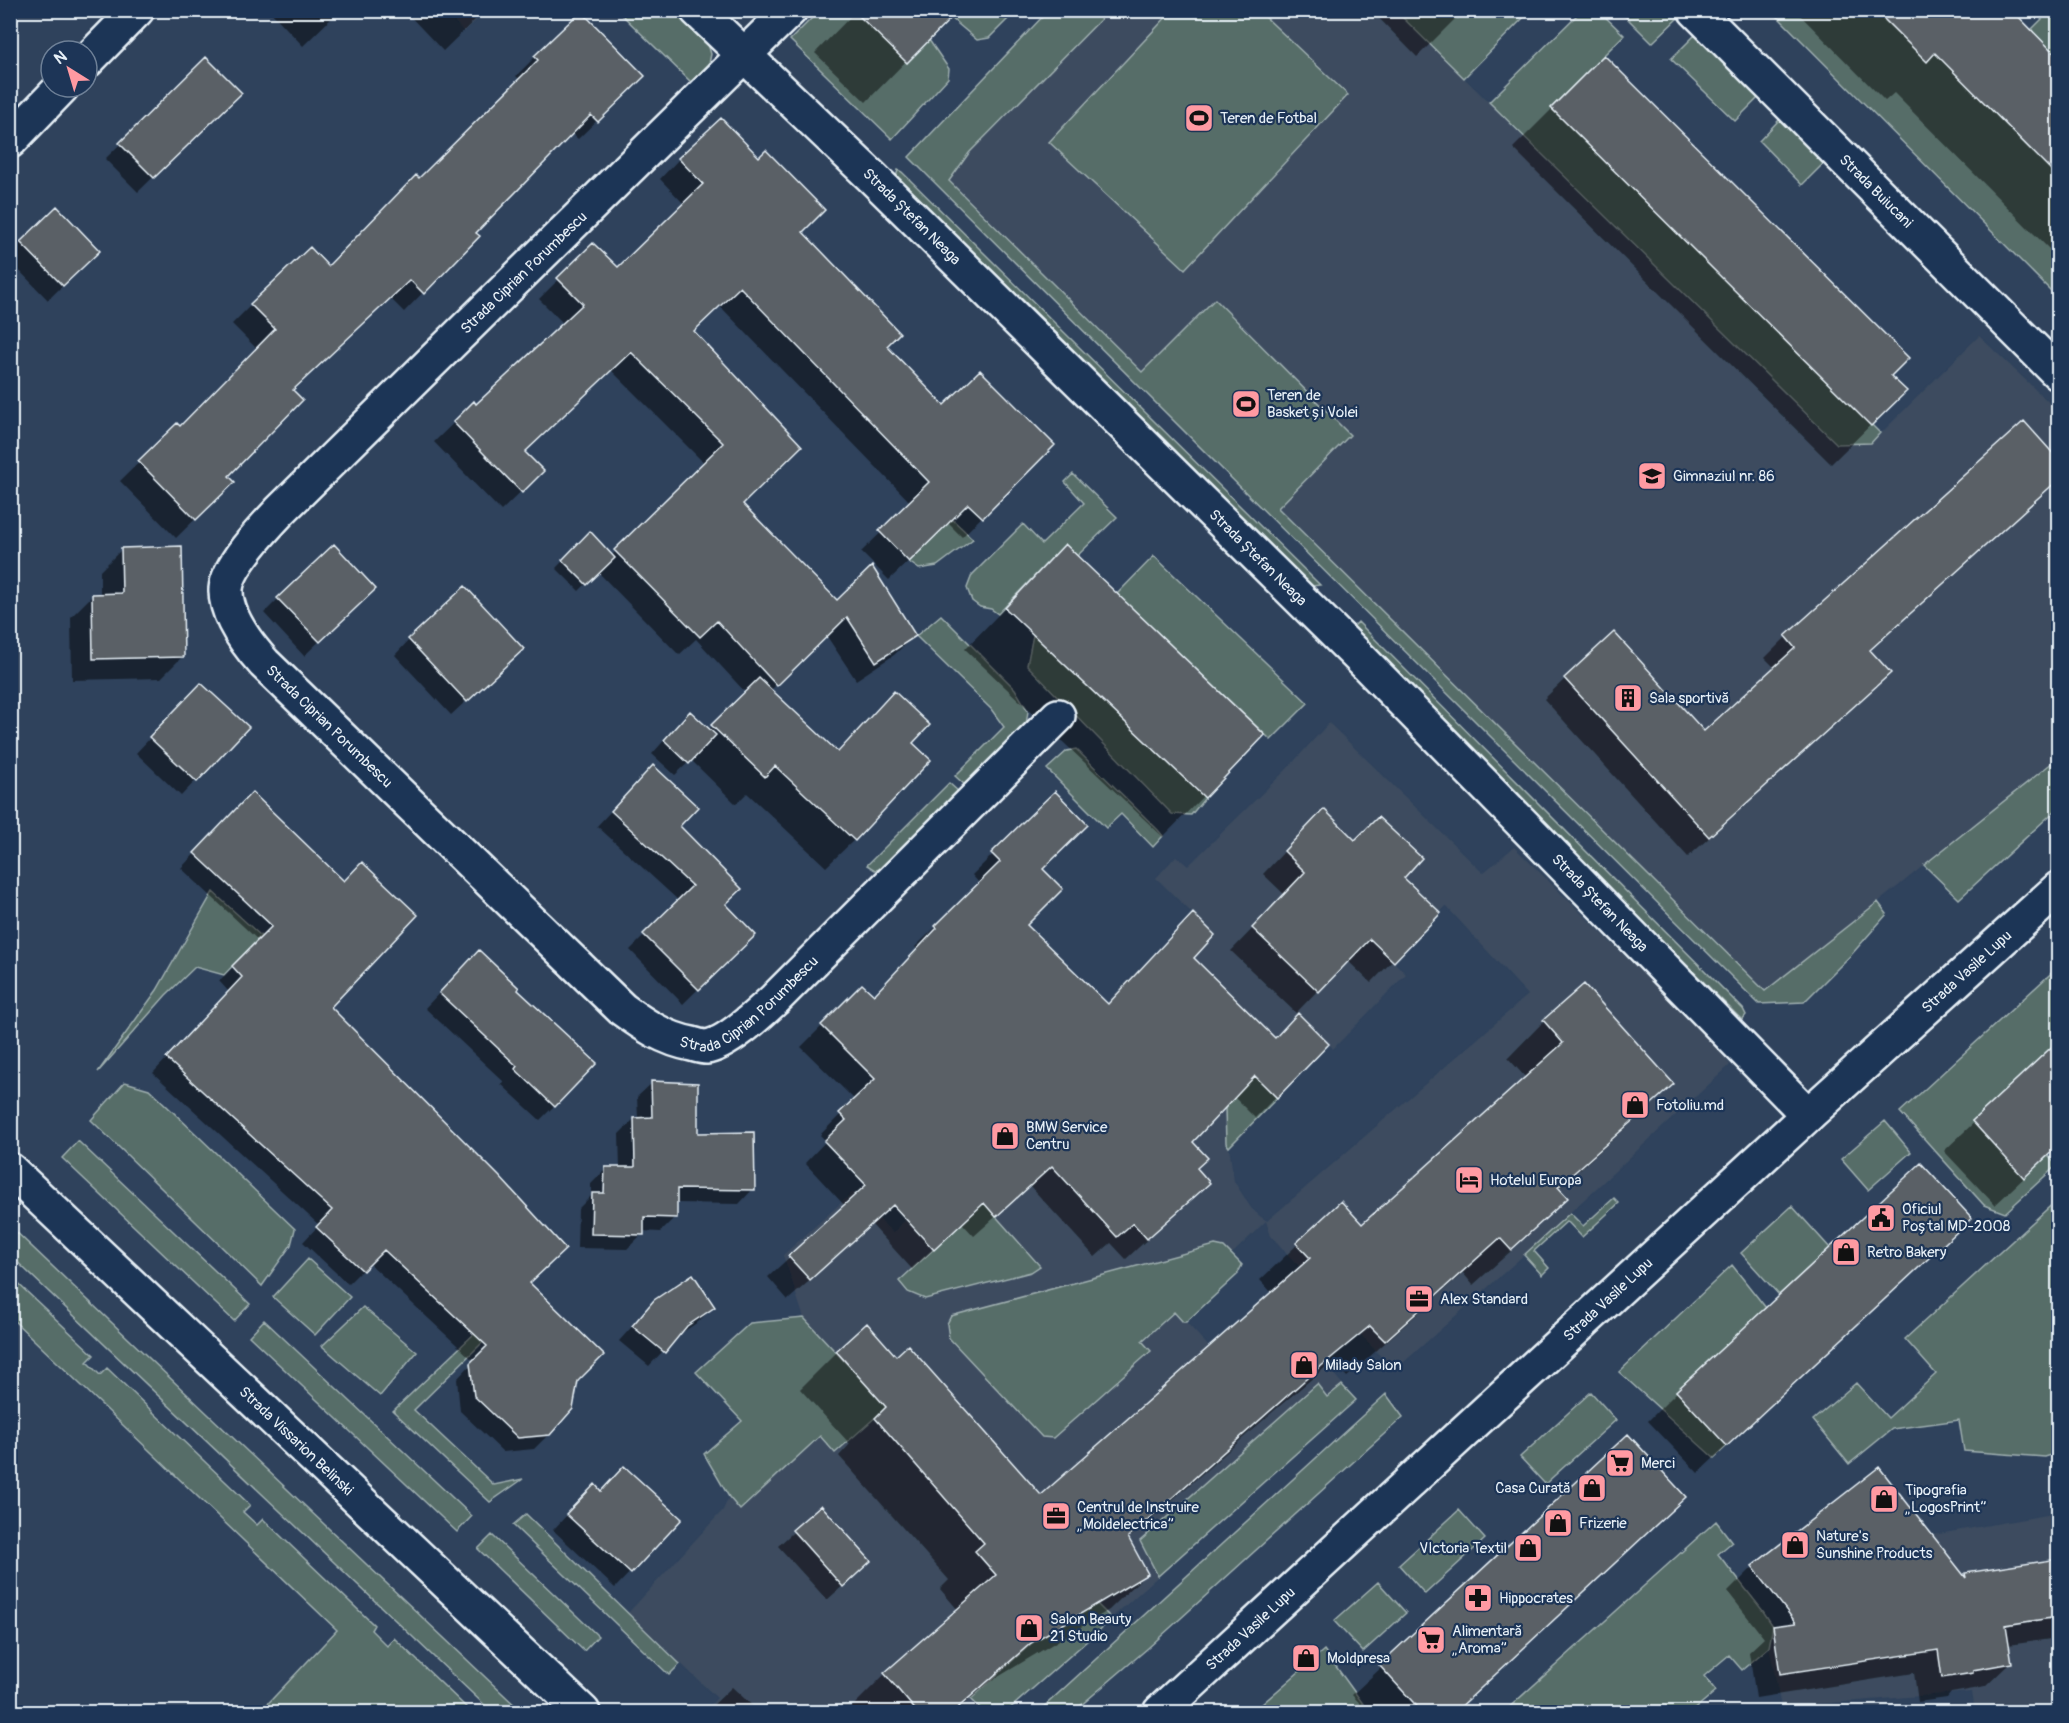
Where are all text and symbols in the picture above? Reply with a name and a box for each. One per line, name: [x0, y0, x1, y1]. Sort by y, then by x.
north arrow: [39, 39, 99, 99]
text: N: [50, 46, 71, 69]
sports icon: Teren de Fotbal: [1183, 102, 1215, 134]
place label: Teren de Fotbal: [1220, 109, 1317, 128]
street label: Strada Buiucani: [1835, 150, 1917, 232]
street label: Strada Ștefan Neaga: [859, 164, 965, 269]
street label: Strada Ciprian Porumbescu: [457, 208, 591, 338]
place label: Teren de Basket și Volei: [1267, 386, 1358, 422]
sports icon: Teren de Basket și Volei: [1230, 388, 1262, 420]
school or university icon: Gimnaziul nr. 86: [1636, 460, 1668, 492]
place label: Gimnaziul nr. 86: [1673, 467, 1775, 486]
street label: Strada Ștefan Neaga: [1205, 505, 1311, 610]
street label: Strada Ciprian Porumbescu: [262, 661, 397, 792]
building icon: Sala sportivă: [1612, 682, 1644, 714]
place label: Sala sportivă: [1649, 689, 1729, 708]
street label: Strada Ștefan Neaga: [1548, 850, 1652, 956]
street label: Strada Vasile Lupu: [1918, 926, 2016, 1017]
street label: Strada Ciprian Porumbescu: [678, 952, 822, 1057]
shop icon: Fotoliu.md: [1619, 1089, 1651, 1121]
place label: Fotoliu.md: [1656, 1096, 1724, 1115]
place label: BMW Service Centru: [1026, 1118, 1108, 1154]
shop icon: BMW Service Centru: [989, 1120, 1021, 1152]
hotel icon: Hotelul Europa: [1453, 1164, 1485, 1196]
place label: Hotelul Europa: [1490, 1171, 1582, 1190]
place label: Oficiul Poștal MD-2008: [1902, 1200, 2011, 1236]
public building icon: Oficiul Poștal MD-2008: [1865, 1202, 1897, 1234]
shop icon: Retro Bakery: [1830, 1236, 1862, 1268]
place label: Retro Bakery: [1867, 1243, 1947, 1262]
street label: Strada Vasile Lupu: [1559, 1253, 1657, 1345]
office icon: Alex Standard: [1403, 1283, 1435, 1315]
place label: Alex Standard: [1440, 1290, 1528, 1309]
shop icon: Milady Salon: [1288, 1349, 1320, 1381]
place label: Milady Salon: [1325, 1356, 1402, 1375]
street label: Strada Vissarion Belinski: [235, 1382, 358, 1500]
supermarket icon: Merci: [1604, 1447, 1636, 1479]
place label: Merci: [1641, 1454, 1675, 1473]
shop icon: Casa Curată: [1576, 1472, 1608, 1504]
place label: Casa Curată: [1495, 1479, 1571, 1498]
place label: Tipografia „LogosPrint”: [1905, 1481, 1986, 1517]
shop icon: Tipografia „LogosPrint”: [1868, 1483, 1900, 1515]
place label: Centrul de Instruire „Moldelectrica”: [1077, 1498, 1199, 1534]
office icon: Centrul de Instruire „Moldelectrica”: [1040, 1500, 1072, 1532]
shop icon: Frizerie: [1542, 1507, 1574, 1539]
place label: Frizerie: [1579, 1514, 1627, 1533]
place label: Nature's Sunshine Products: [1816, 1527, 1933, 1563]
shop icon: Nature's Sunshine Products: [1779, 1529, 1811, 1561]
shop icon: VIctoria Textil: [1512, 1532, 1544, 1564]
place label: VIctoria Textil: [1419, 1539, 1507, 1558]
pharmacy icon: Hippocrates: [1462, 1582, 1494, 1614]
street label: Strada Vasile Lupu: [1202, 1583, 1299, 1675]
place label: Hippocrates: [1499, 1589, 1573, 1608]
place label: Salon Beauty 21 Studio: [1050, 1610, 1132, 1646]
shop icon: Salon Beauty 21 Studio: [1013, 1612, 1045, 1644]
place label: Alimentară „Aroma”: [1452, 1622, 1523, 1658]
supermarket icon: Alimentară „Aroma”: [1415, 1624, 1447, 1656]
shop icon: Moldpresa: [1290, 1642, 1322, 1674]
place label: Moldpresa: [1327, 1649, 1390, 1668]

